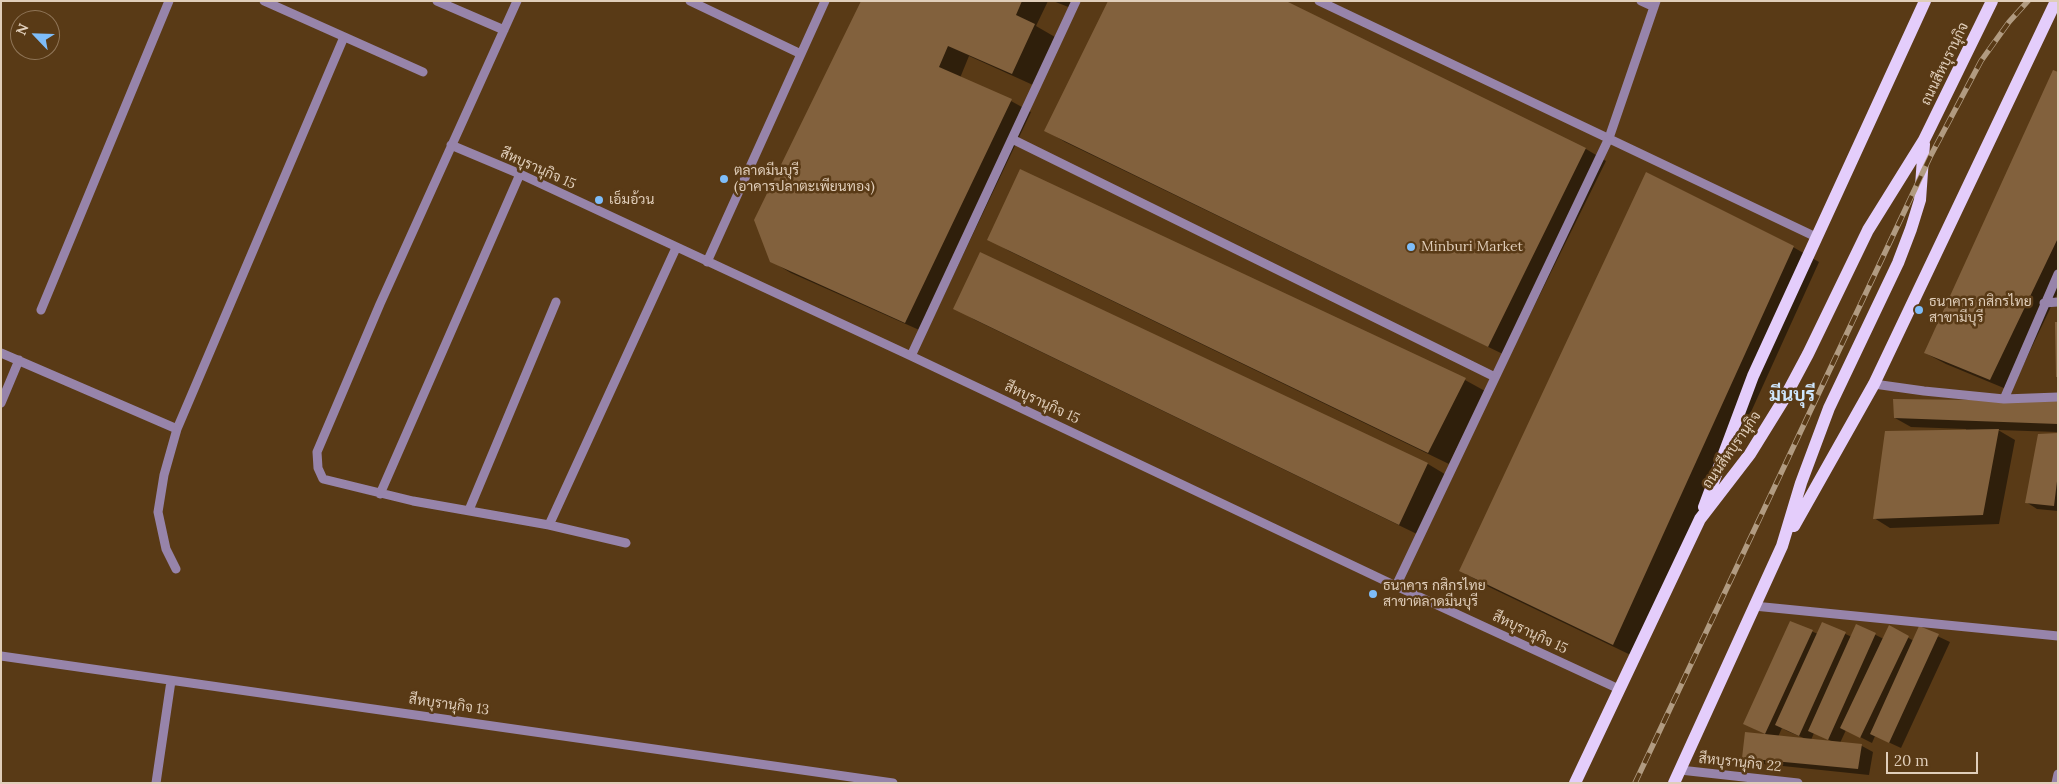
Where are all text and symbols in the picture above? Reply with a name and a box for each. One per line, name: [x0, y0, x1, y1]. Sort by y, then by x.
north arrow: [10, 10, 60, 60]
street label: ถนนสีหบุรานุกิจ: [1918, 20, 1972, 108]
text: N: [12, 21, 33, 38]
street label: สีหบุรานุกิจ 15: [498, 145, 578, 193]
place label: ตลาดมีนบุรี (อาคารปลาตะเพียนทอง): [734, 163, 875, 196]
marker: ตลาดมีนบุรี (อาคารปลาตะเพียนทอง): [718, 173, 730, 185]
place label: เอ็มอ้วน: [609, 192, 654, 208]
marker: เอ็มอ้วน: [593, 194, 605, 206]
place label: Minburi Market: [1421, 239, 1523, 255]
marker: Minburi Market: [1405, 241, 1417, 253]
place label: ธนาคาร กสิกรไทย สาขามีบุรี: [1929, 294, 2032, 326]
marker: ธนาคาร กสิกรไทย สาขามีบุรี: [1913, 304, 1925, 316]
street label: สีหบุรานุกิจ 15: [1002, 378, 1082, 428]
district label: มีนบุรี: [1769, 385, 1815, 407]
street label: ถนนสีหบุรานุกิจ: [1699, 408, 1765, 492]
place label: ธนาคาร กสิกรไทย สาขาตลาดมีนบุรี: [1383, 578, 1486, 610]
marker: ธนาคาร กสิกรไทย สาขาตลาดมีนบุรี: [1367, 588, 1379, 600]
street label: สีหบุรานุกิจ 15: [1490, 608, 1570, 658]
street label: สีหบุรานุกิจ 13: [408, 691, 490, 719]
scale bar: [1889, 742, 1982, 774]
street label: สีหบุรานุกิจ 22: [1698, 750, 1782, 776]
text: 20 m: [1894, 751, 1929, 770]

